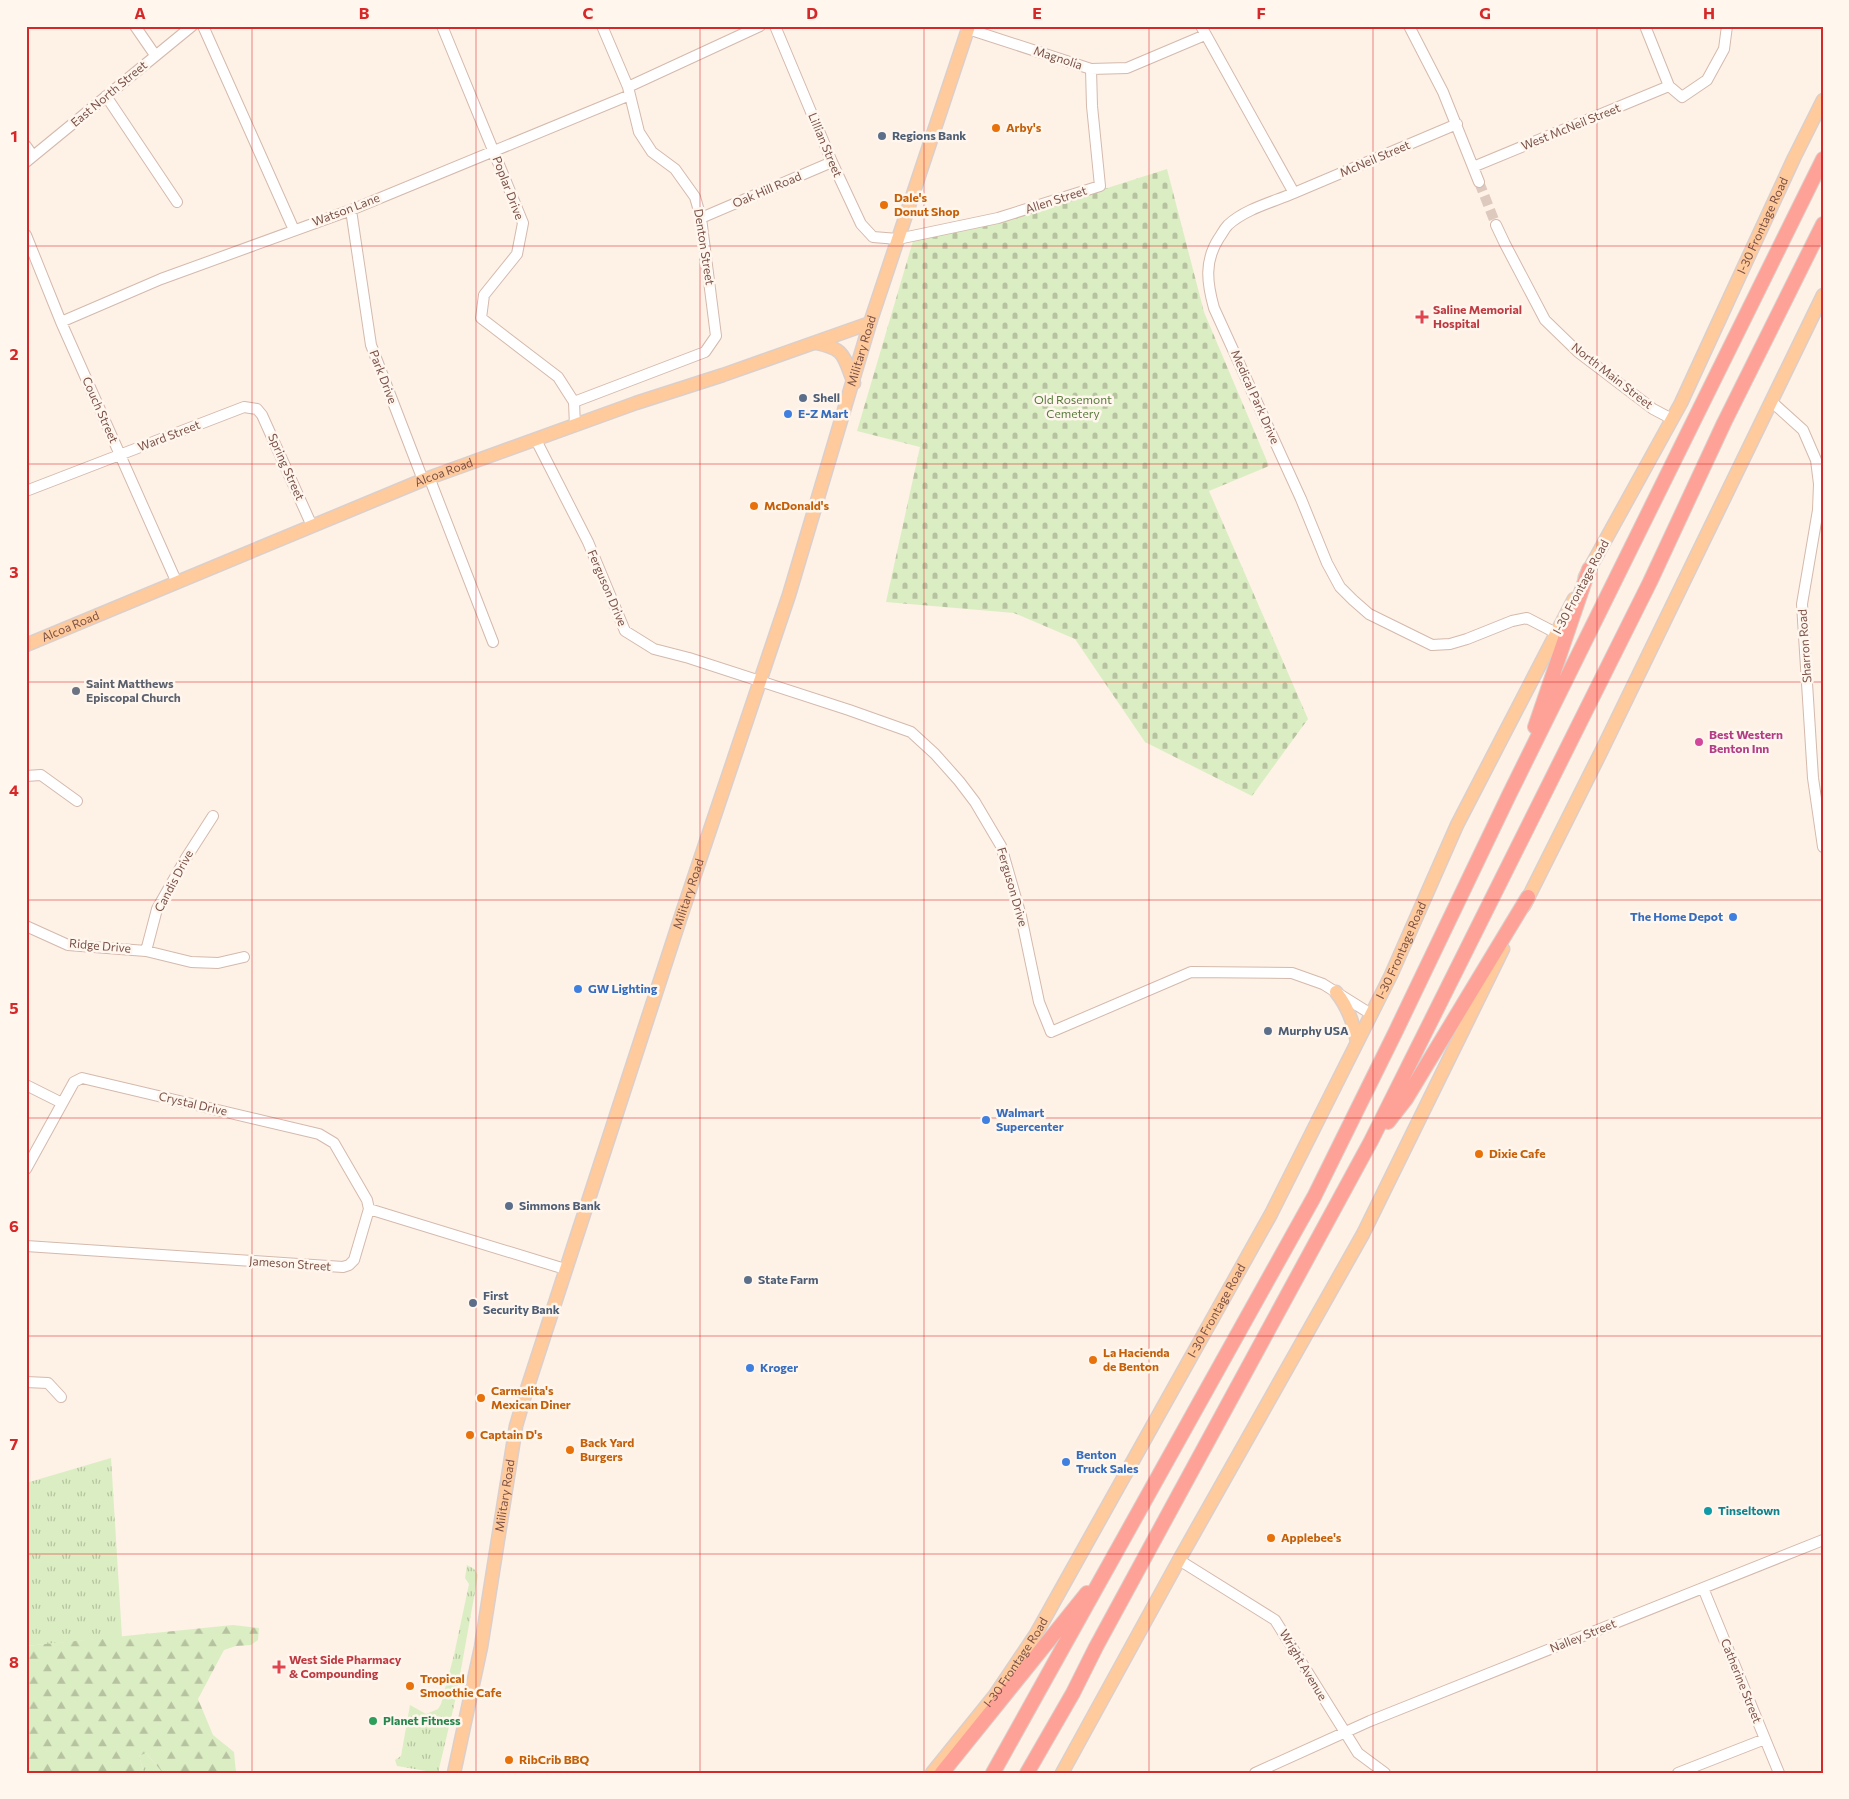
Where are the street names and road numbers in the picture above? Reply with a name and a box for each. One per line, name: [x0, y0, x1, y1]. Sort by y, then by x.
street label: Magnolia: [1032, 43, 1085, 72]
street label: East North Street: [67, 57, 149, 129]
street label: West McNeil Street: [1519, 100, 1622, 152]
street label: Lillian Street: [806, 110, 846, 179]
street label: McNeil Street: [1337, 137, 1412, 179]
street label: Poplar Drive: [490, 154, 527, 221]
street label: Oak Hill Road: [730, 168, 803, 210]
street label: I-30 Frontage Road: [1734, 175, 1790, 276]
street label: Allen Street: [1023, 183, 1088, 216]
street label: Watson Lane: [310, 190, 381, 228]
street label: Denton Street: [692, 208, 718, 286]
street label: Military Road: [844, 313, 878, 388]
street label: North Main Street: [1569, 339, 1656, 411]
street label: Medical Park Drive: [1229, 347, 1283, 446]
street label: Park Drive: [367, 348, 401, 405]
street label: Couch Street: [80, 374, 122, 445]
street label: Ward Street: [135, 417, 202, 453]
street label: Spring Street: [266, 431, 308, 502]
street label: Alcoa Road: [412, 455, 475, 489]
street label: I-30 Frontage Road: [1549, 537, 1611, 636]
street label: Ferguson Drive: [586, 547, 630, 628]
street label: Alcoa Road: [39, 607, 101, 644]
street label: Sharron Road: [1794, 609, 1814, 683]
street label: Ferguson Drive: [995, 846, 1031, 928]
street label: Candis Drive: [151, 847, 195, 914]
street label: Military Road: [669, 857, 706, 931]
street label: I-30 Frontage Road: [1372, 899, 1428, 1001]
street label: Ridge Drive: [69, 935, 132, 955]
street label: Crystal Drive: [157, 1088, 229, 1118]
street label: Jameson Street: [248, 1253, 332, 1274]
street label: I-30 Frontage Road: [1184, 1261, 1248, 1360]
street label: Military Road: [491, 1458, 517, 1533]
street label: I-30 Frontage Road: [980, 1615, 1050, 1710]
street label: Nalley Street: [1548, 1615, 1618, 1655]
street label: Wright Avenue: [1277, 1627, 1330, 1702]
street label: Catherine Street: [1719, 1636, 1765, 1725]

